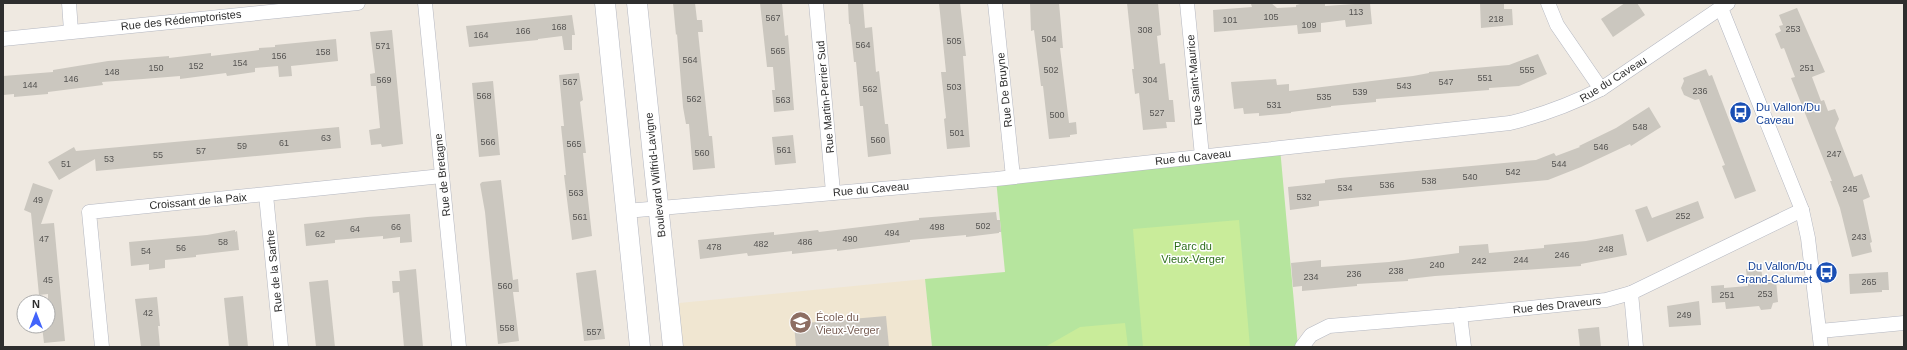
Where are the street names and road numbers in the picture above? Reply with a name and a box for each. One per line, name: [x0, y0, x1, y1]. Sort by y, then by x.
street label: Rue des Rédemptoristes: [120, 8, 242, 32]
street label: Rue Saint-Maurice: [1184, 34, 1204, 126]
street label: Rue Martin-Perrier Sud: [814, 40, 836, 154]
street label: Rue De Bruyne: [994, 52, 1014, 128]
street label: Rue du Caveau: [1577, 54, 1649, 104]
street label: Boulevard Wilfrid-Lavigne: [642, 112, 668, 238]
street label: Rue de Bretagne: [432, 133, 452, 217]
street label: Rue du Caveau: [1154, 147, 1232, 167]
street label: Rue du Caveau: [832, 180, 910, 198]
street label: Croissant de la Paix: [149, 191, 248, 211]
street label: Rue de la Sarthe: [264, 229, 284, 313]
street label: Rue des Draveurs: [1512, 294, 1602, 316]

